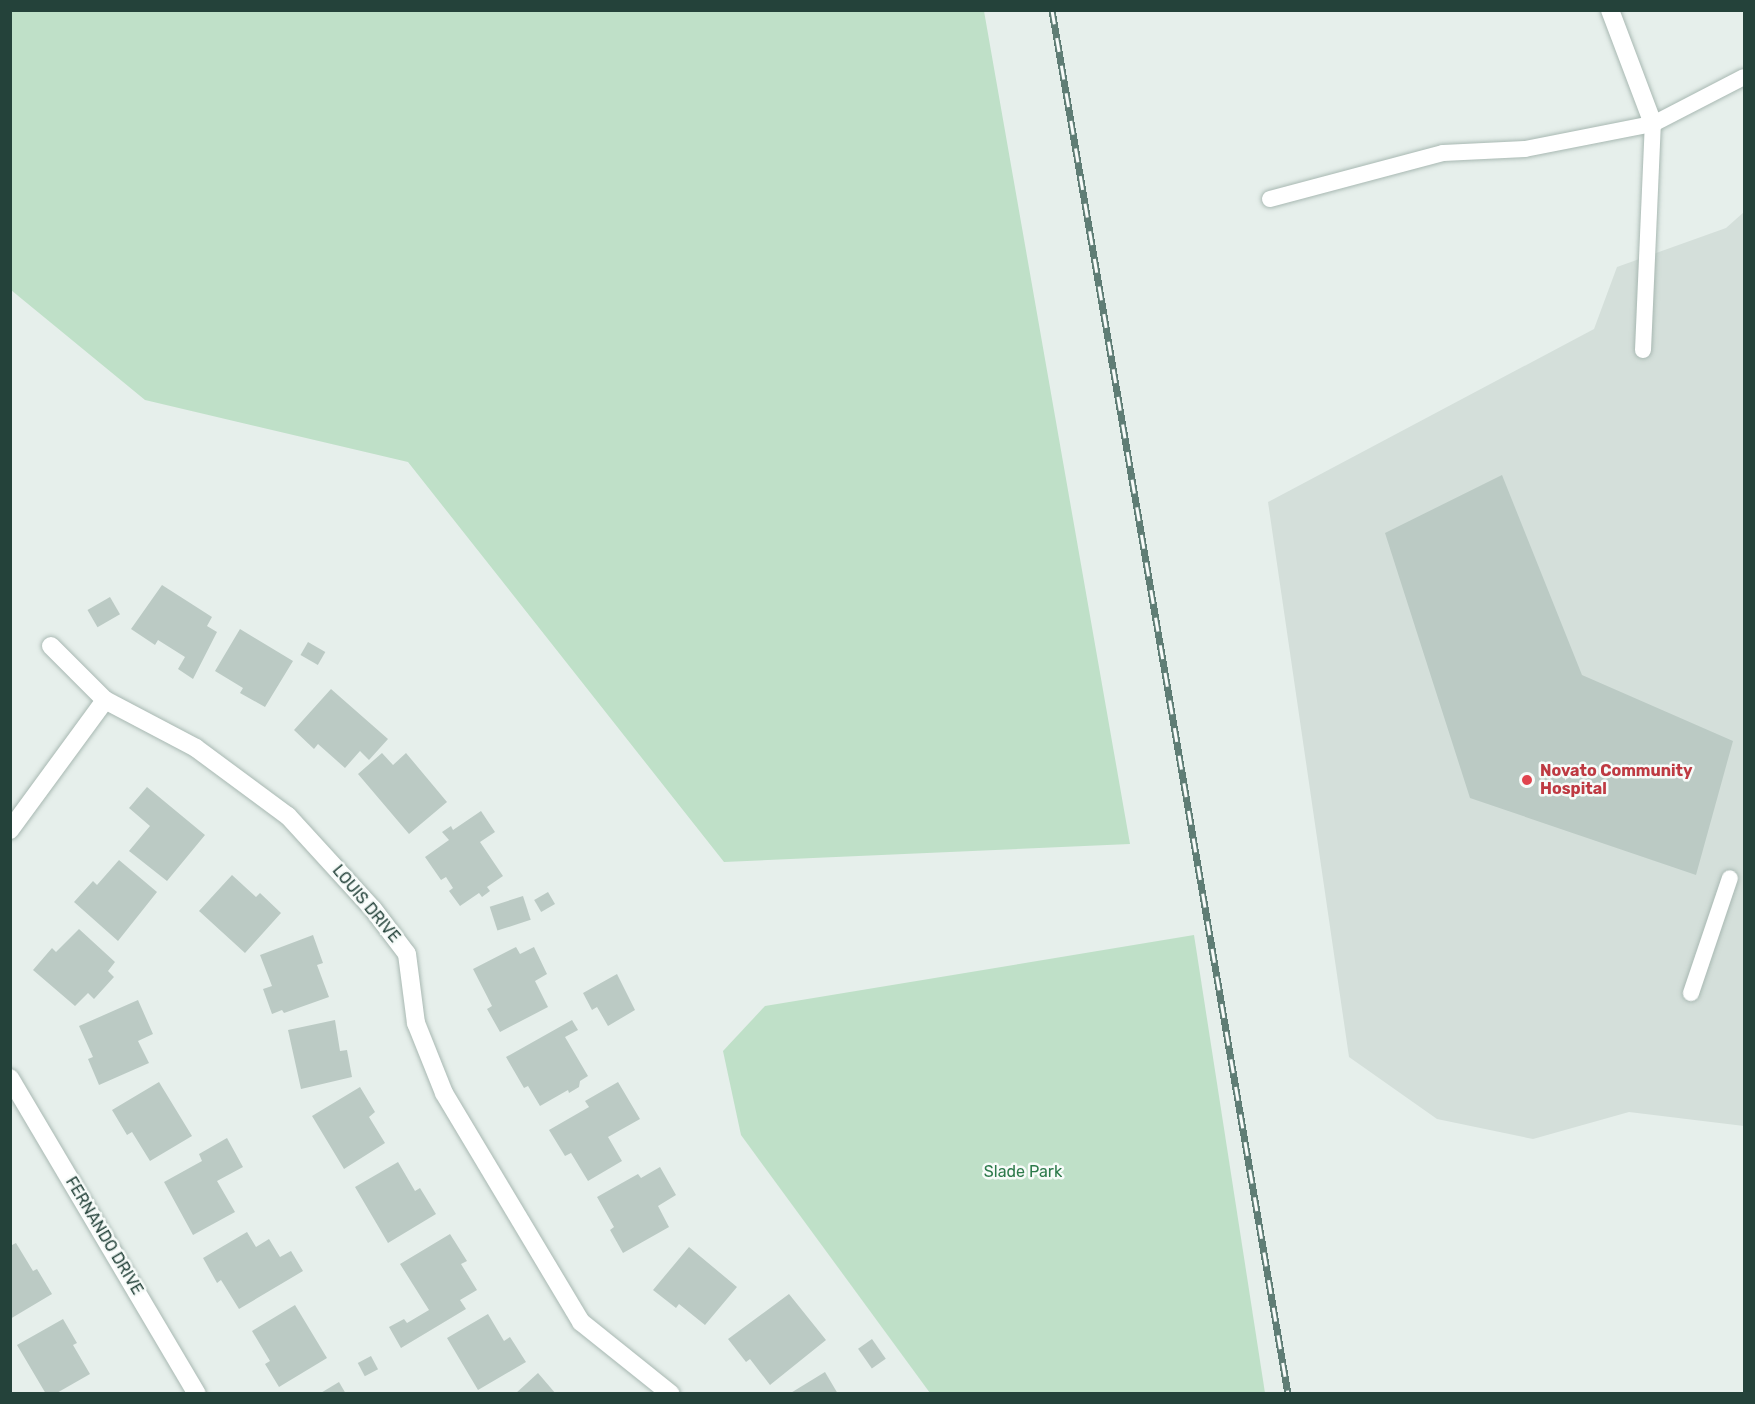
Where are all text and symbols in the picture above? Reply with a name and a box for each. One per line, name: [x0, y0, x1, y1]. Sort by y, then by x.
place label: Novato Community Hospital: [1540, 761, 1693, 799]
marker: Novato Community Hospital: [1518, 771, 1536, 789]
street label: LOUIS DRIVE: [328, 861, 404, 947]
park label: Slade Park: [984, 1162, 1062, 1182]
street label: FERNANDO DRIVE: [61, 1173, 147, 1299]

